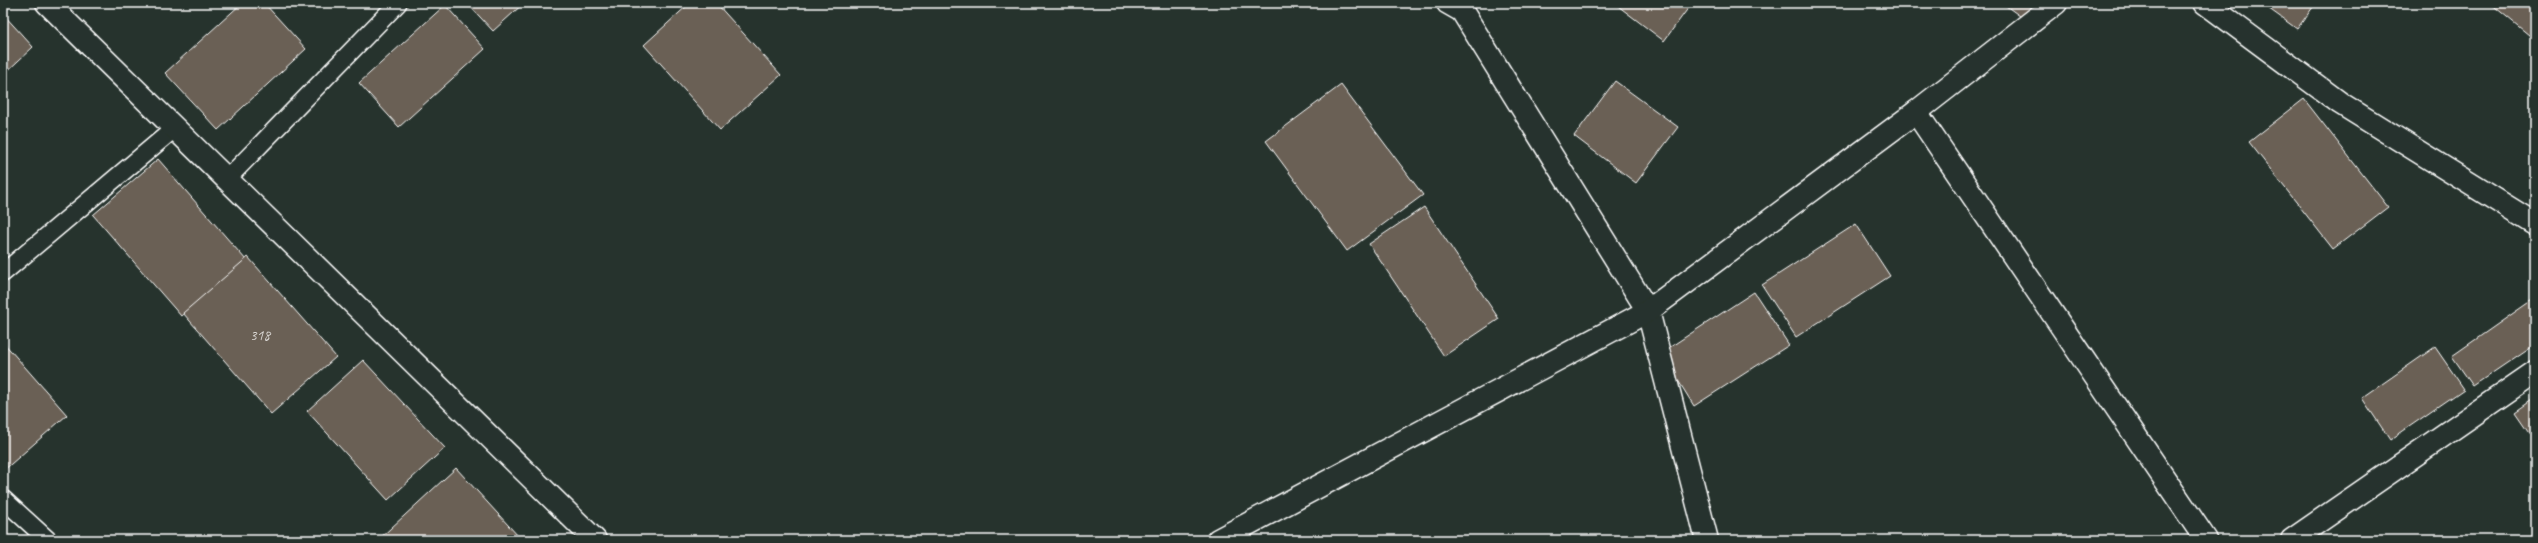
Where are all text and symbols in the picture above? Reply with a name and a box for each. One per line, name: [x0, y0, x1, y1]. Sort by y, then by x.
house number: 318: [250, 326, 271, 345]

